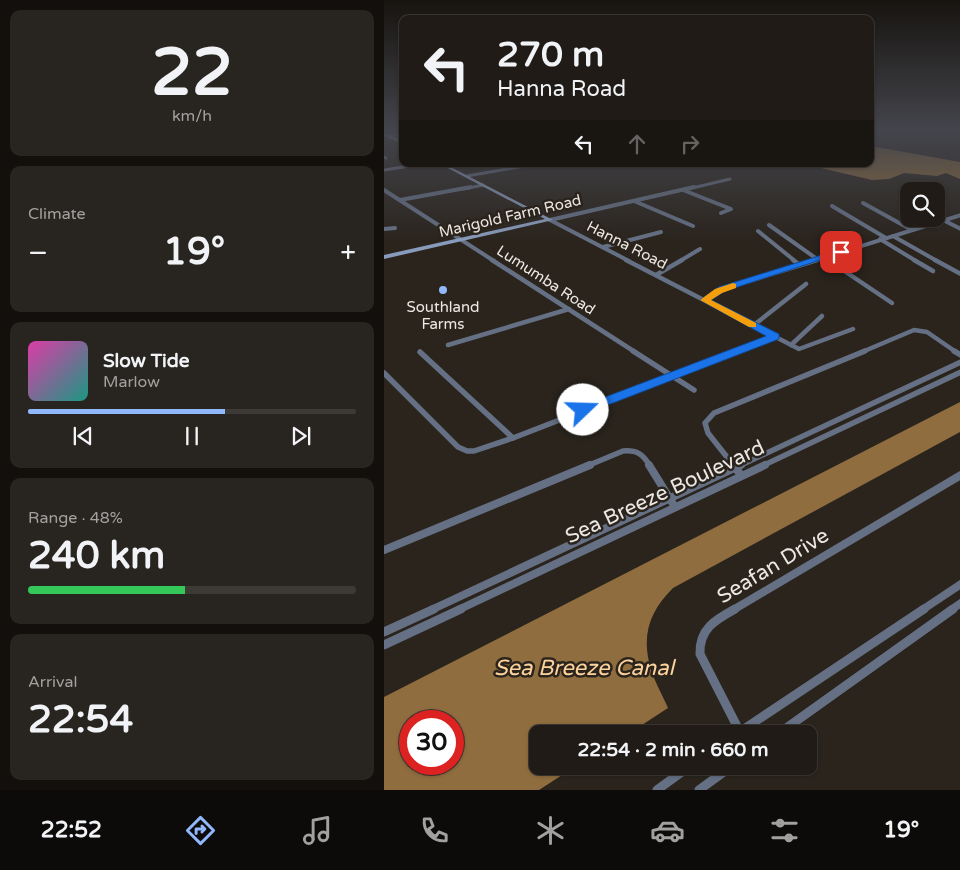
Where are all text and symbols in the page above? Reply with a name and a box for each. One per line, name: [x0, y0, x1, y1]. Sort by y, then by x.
text: 22: [151, 34, 233, 113]
text: 270 m: [497, 34, 604, 76]
icon: left: [414, 35, 479, 100]
text: Hanna Road: [497, 76, 626, 102]
text: km/h: [172, 106, 212, 126]
icon: left: [570, 130, 598, 158]
icon: ahead: [623, 130, 651, 158]
icon: right: [676, 130, 704, 158]
map controls: [900, 182, 945, 227]
button: search: [900, 182, 945, 227]
street label: Marigold Farm Road: [437, 191, 583, 241]
text: Climate: [28, 204, 86, 224]
street label: Hanna Road: [584, 217, 670, 273]
text: 19°: [163, 229, 225, 275]
pin: [820, 231, 862, 273]
text: −: [28, 236, 48, 270]
text: +: [340, 236, 356, 270]
icon: arrive: [827, 238, 855, 266]
street label: Lumumba Road: [493, 241, 599, 319]
marker: Southland Farms: [437, 284, 449, 296]
place label: Southland Farms: [406, 298, 480, 333]
text: Slow Tide: [103, 350, 190, 372]
text: Marlow: [103, 372, 160, 392]
position arrow: [556, 383, 608, 435]
icon: previous: [69, 422, 97, 450]
icon: pause: [178, 422, 206, 450]
icon: next: [287, 422, 315, 450]
street label: Sea Breeze Boulevard: [562, 435, 768, 549]
text: Range · 48%: [28, 508, 123, 528]
street label: Seafan Drive: [713, 523, 833, 609]
text: 240 km: [28, 533, 165, 579]
water label: Sea Breeze Canal: [494, 655, 677, 681]
text: Arrival: [28, 672, 77, 692]
text: 22:54: [28, 697, 133, 743]
speed limit sign: 30: [399, 710, 464, 775]
text: 22:54 · 2 min · 660 m: [577, 739, 769, 761]
icon: directions: [183, 813, 218, 848]
icon: music: [300, 813, 335, 848]
icon: phone: [417, 813, 452, 848]
icon: climate: [533, 813, 568, 848]
icon: car: [650, 813, 685, 848]
icon: filters: [767, 813, 802, 848]
text: 22:52: [41, 817, 102, 843]
text: 19°: [883, 817, 919, 843]

